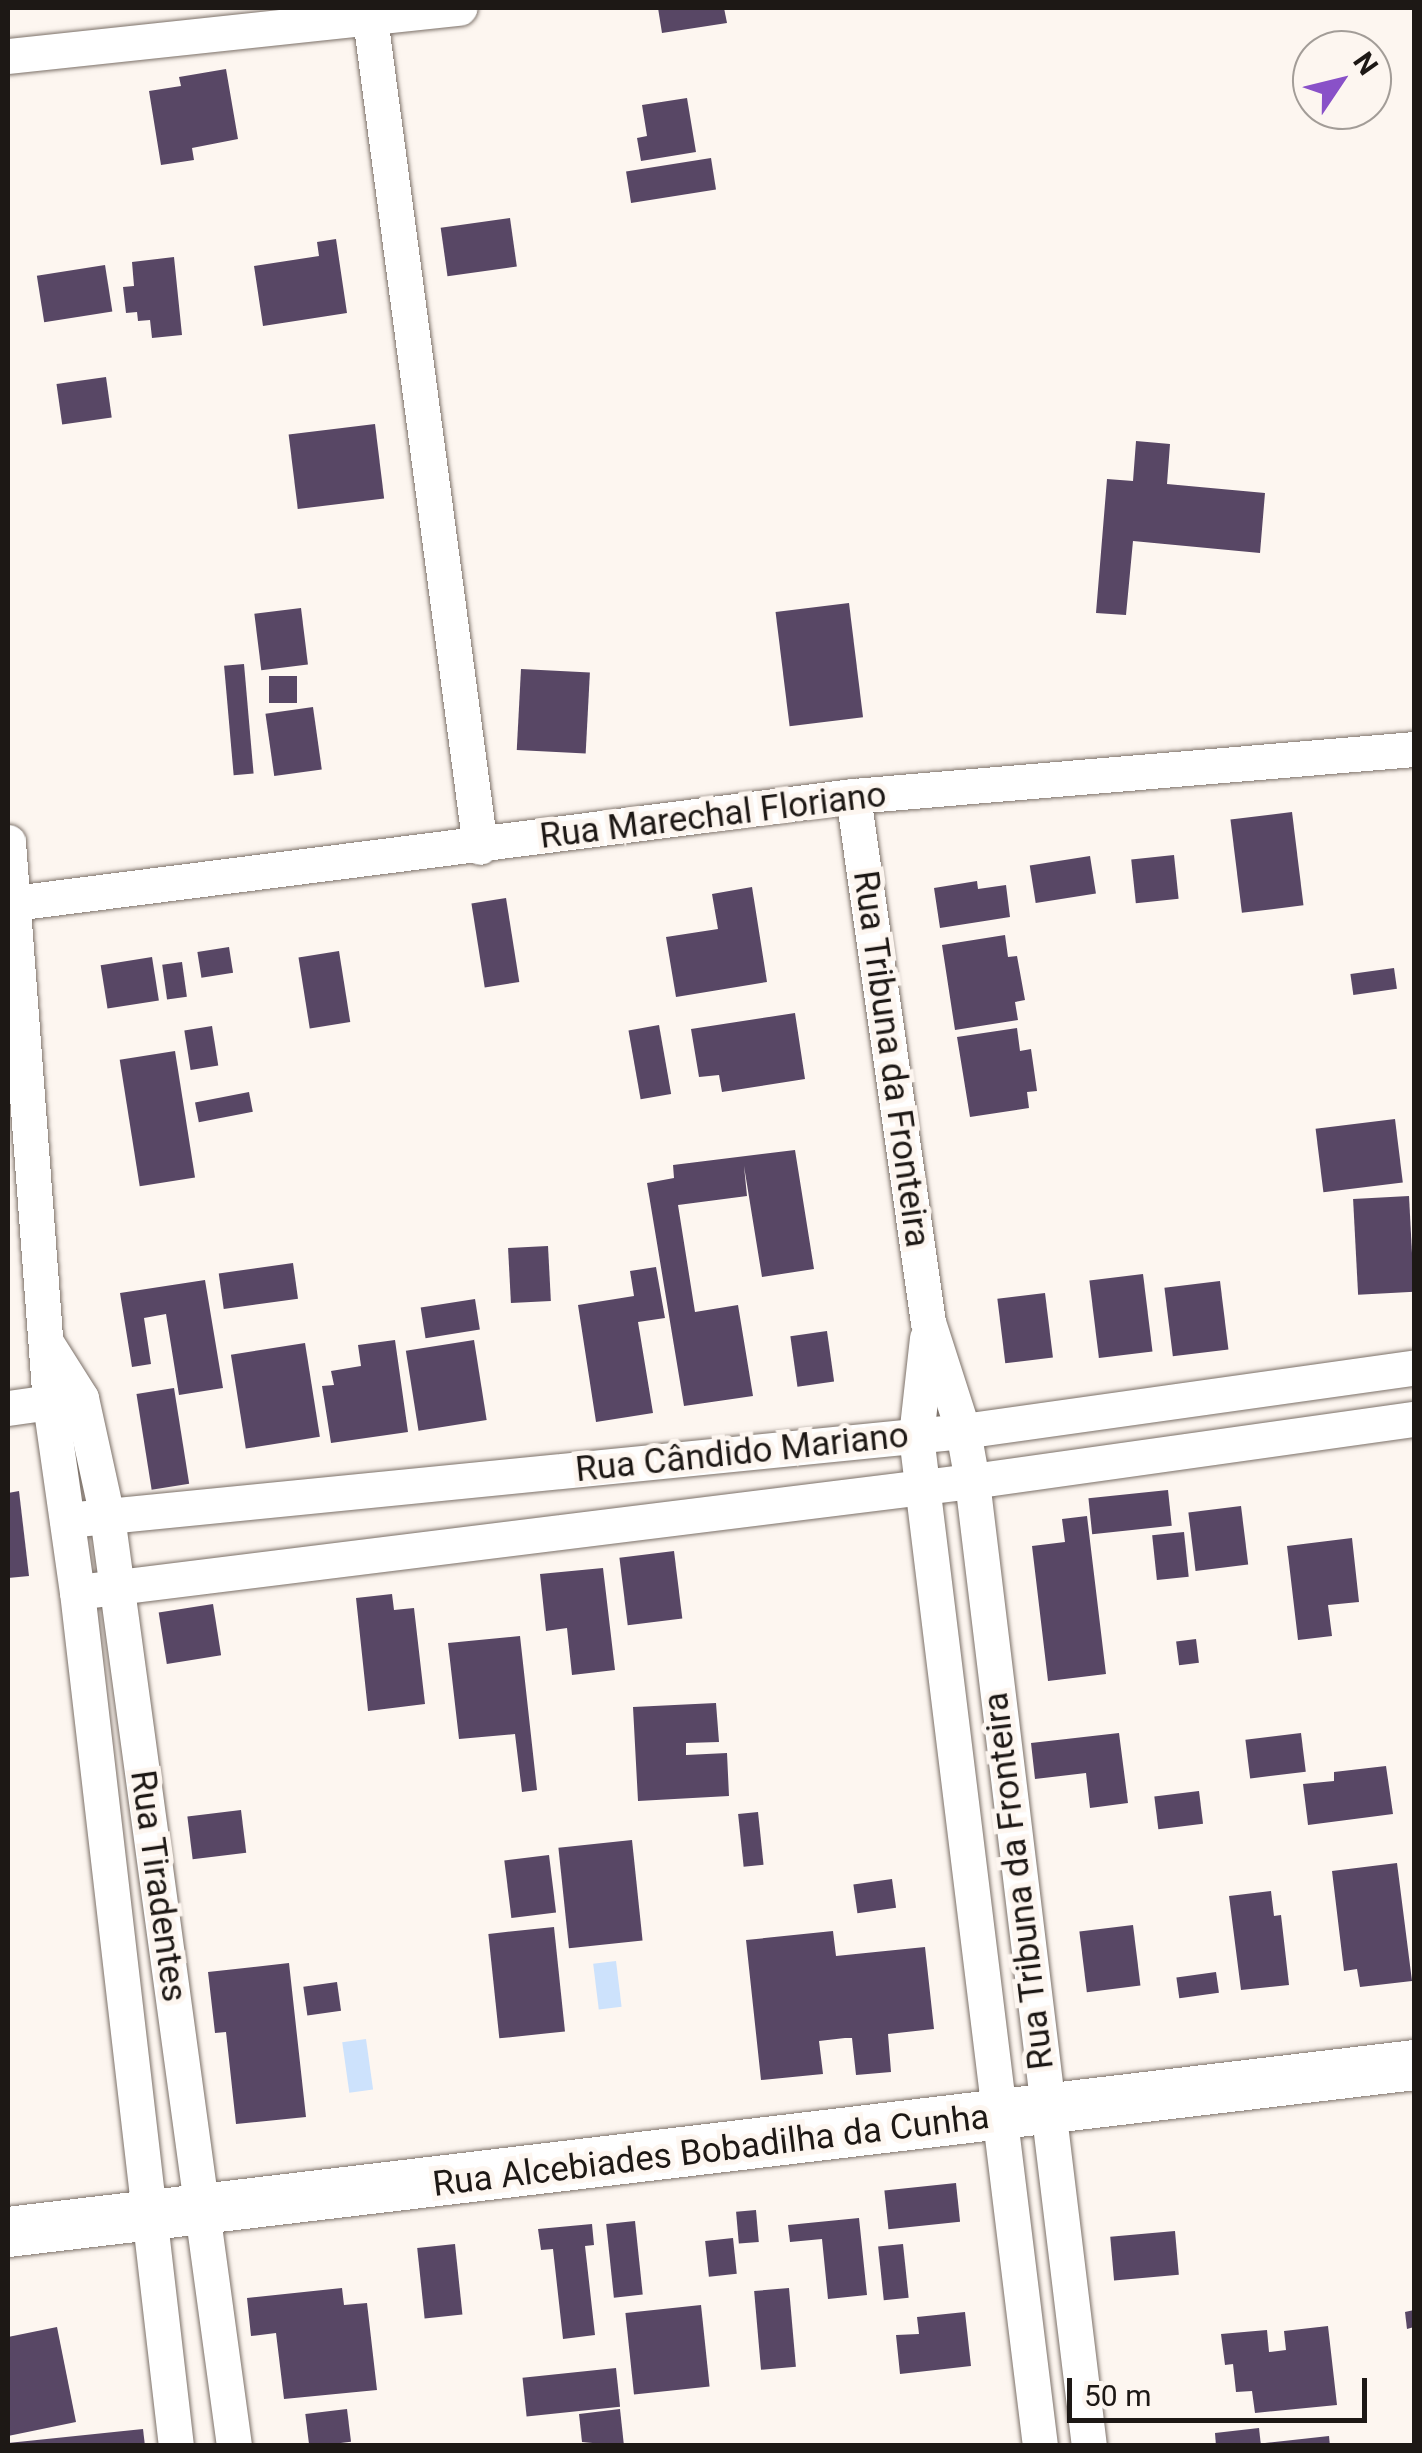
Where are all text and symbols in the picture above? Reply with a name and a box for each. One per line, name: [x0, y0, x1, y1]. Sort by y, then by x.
north arrow: [1292, 30, 1392, 130]
text: N: [1346, 46, 1385, 81]
street label: Rua Marechal Floriano: [537, 774, 889, 858]
street label: Rua Tribuna da Fronteira: [844, 868, 938, 1250]
street label: Rua Cândido Mariano: [573, 1415, 911, 1491]
street label: Rua Tribuna da Fronteira: [975, 1690, 1063, 2072]
street label: Rua Tiradentes: [121, 1767, 195, 2005]
street label: Rua Alcebiades Bobadilha da Cunha: [430, 2096, 992, 2206]
scale bar: [1072, 2358, 1372, 2420]
text: 50 m: [1084, 2378, 1151, 2413]

